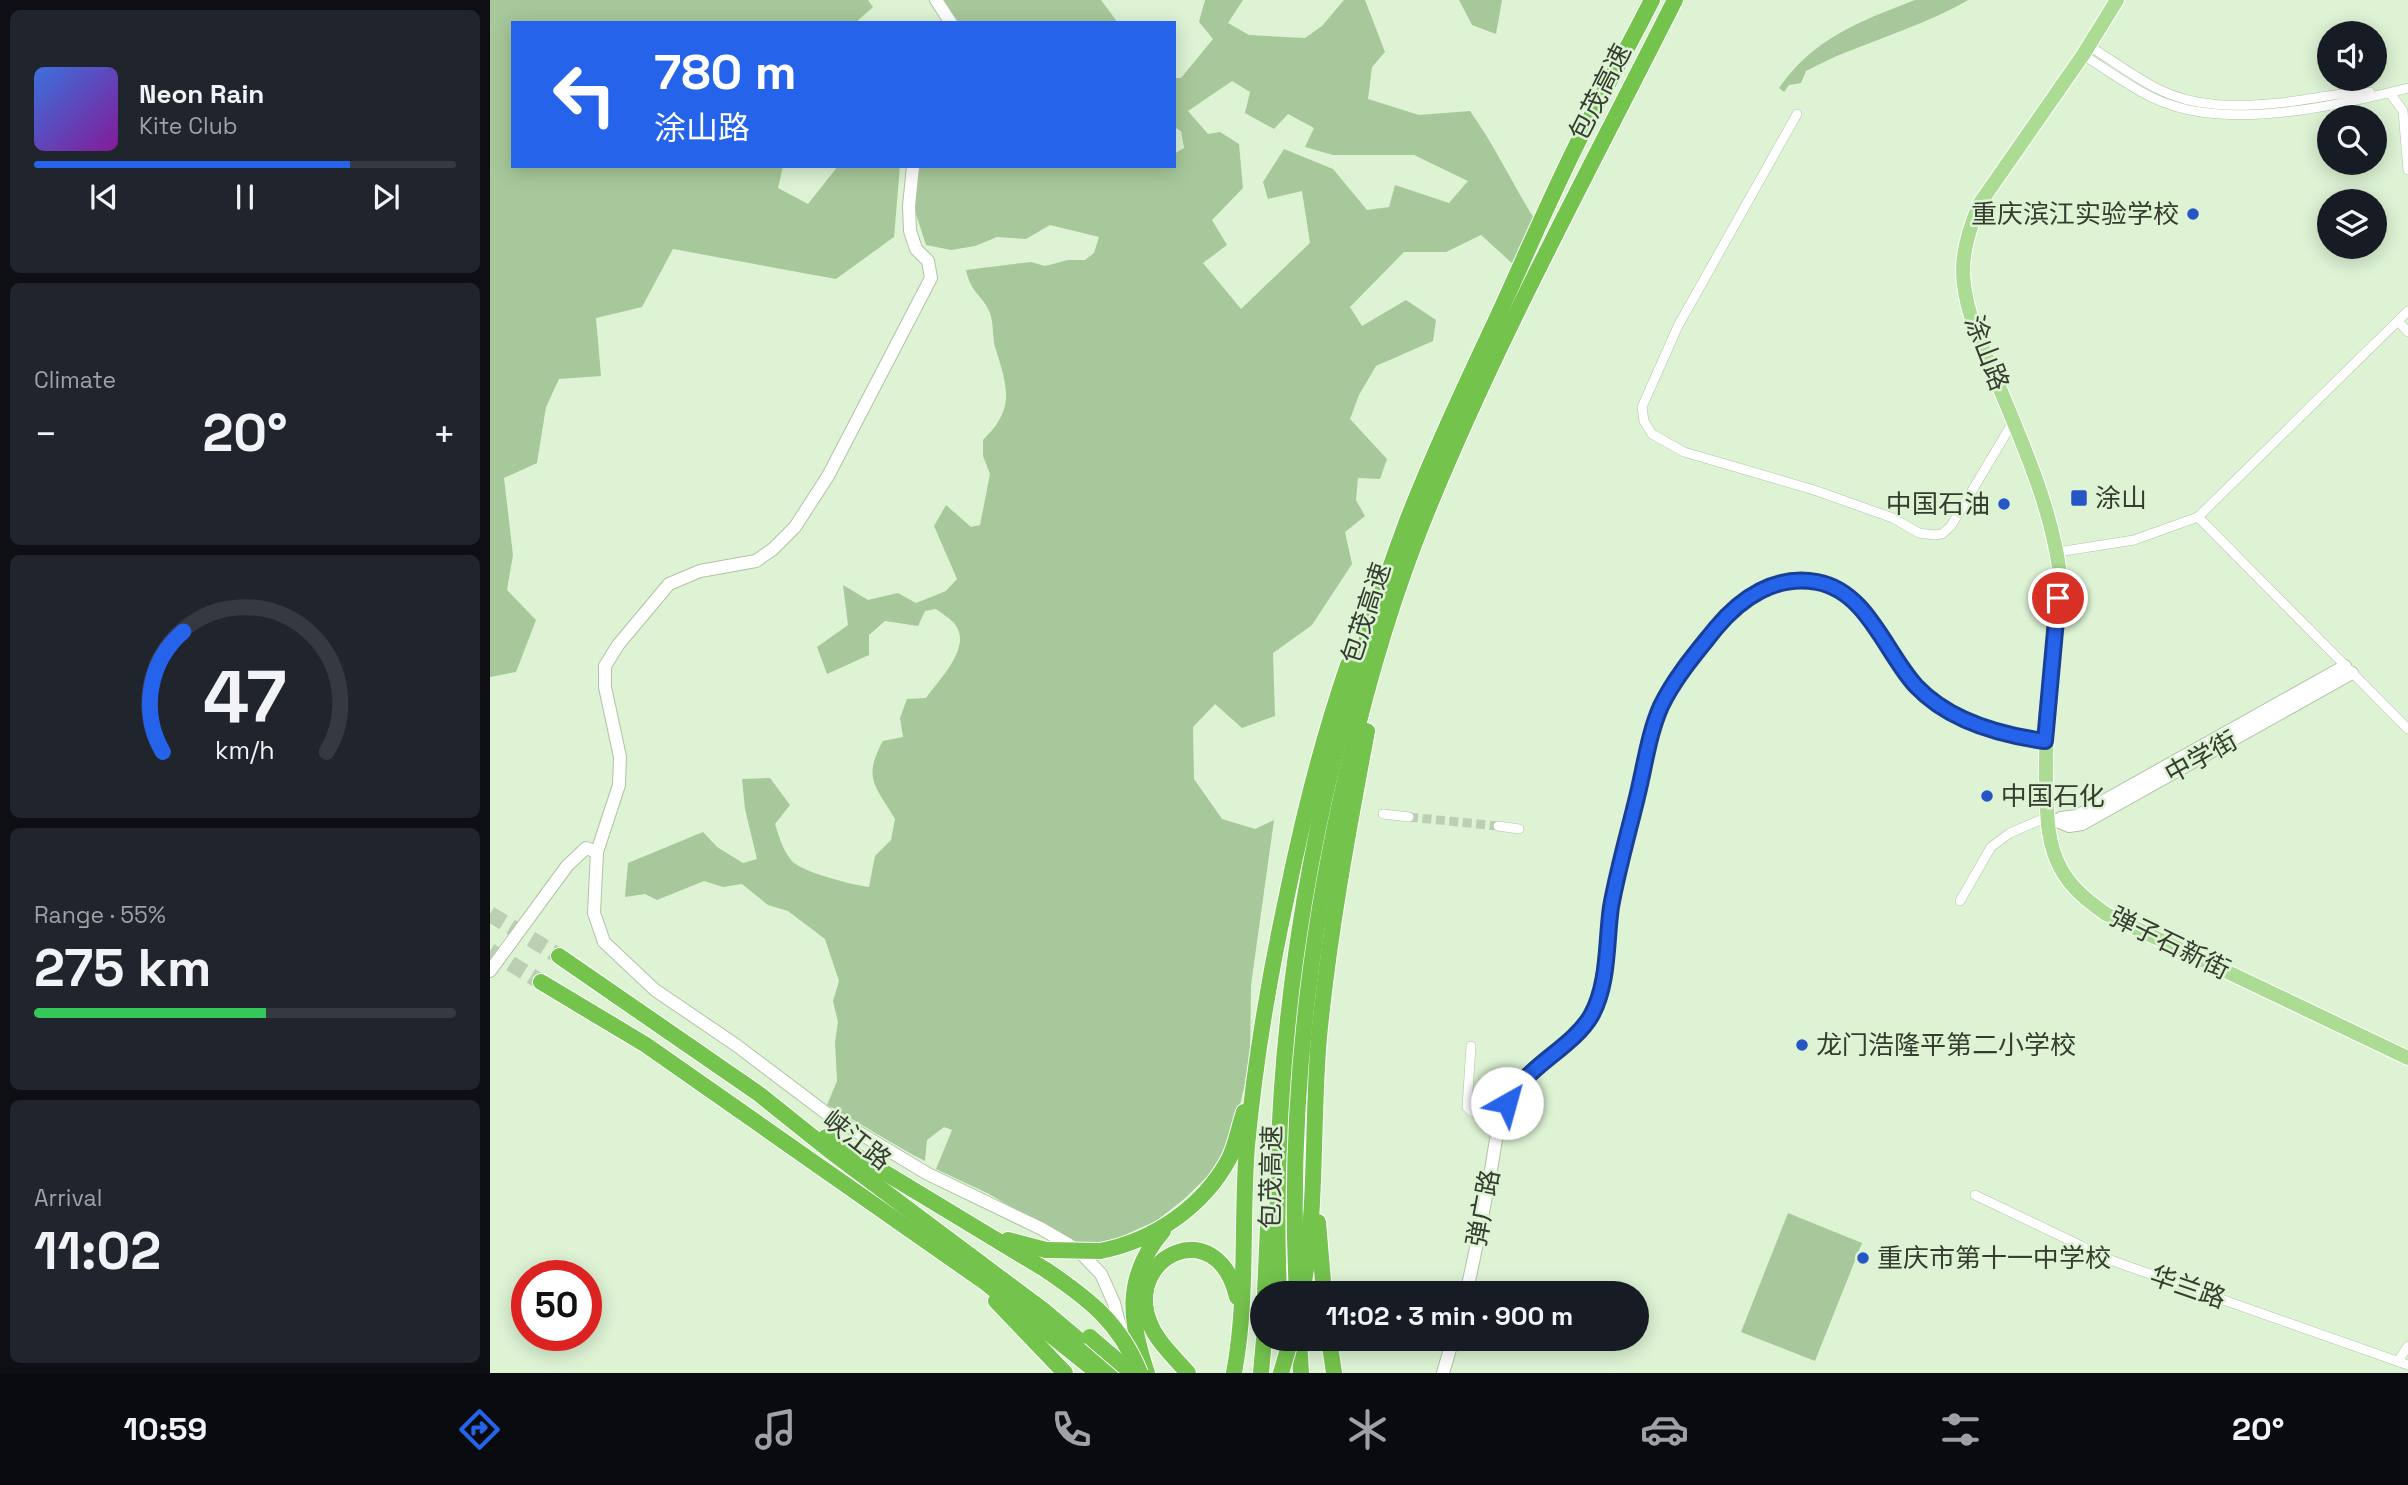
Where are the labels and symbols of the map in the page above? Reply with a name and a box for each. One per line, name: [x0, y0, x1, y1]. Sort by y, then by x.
street label: 包茂高速: [1561, 38, 1639, 146]
place label: 重庆滨江实验学校: [1971, 197, 2179, 231]
marker: 重庆滨江实验学校: [2185, 206, 2201, 222]
street label: 涂山路: [1957, 310, 2017, 396]
place label: 涂山: [2095, 481, 2147, 515]
place label: 中国石油: [1886, 487, 1990, 521]
marker: 涂山: [2069, 488, 2089, 508]
marker: 中国石油: [1996, 496, 2012, 512]
street label: 包茂高速: [1334, 558, 1398, 668]
pin: [2028, 568, 2088, 628]
street label: 中学街: [2159, 723, 2243, 791]
place label: 中国石化: [2001, 779, 2105, 813]
marker: 中国石化: [1979, 788, 1995, 804]
street label: 弹子石新街: [2104, 899, 2236, 987]
place label: 龙门浩隆平第二小学校: [1816, 1028, 2076, 1062]
marker: 龙门浩隆平第二小学校: [1794, 1037, 1810, 1053]
position arrow: [1470, 1066, 1544, 1140]
street label: 峡江路: [816, 1103, 898, 1177]
street label: 包茂高速: [1253, 1125, 1289, 1229]
street label: 弹广路: [1459, 1166, 1507, 1250]
place label: 重庆市第十一中学校: [1877, 1241, 2111, 1275]
marker: 重庆市第十一中学校: [1855, 1250, 1871, 1266]
street label: 华兰路: [2146, 1258, 2230, 1316]
speed limit sign: 50: [511, 1260, 602, 1351]

